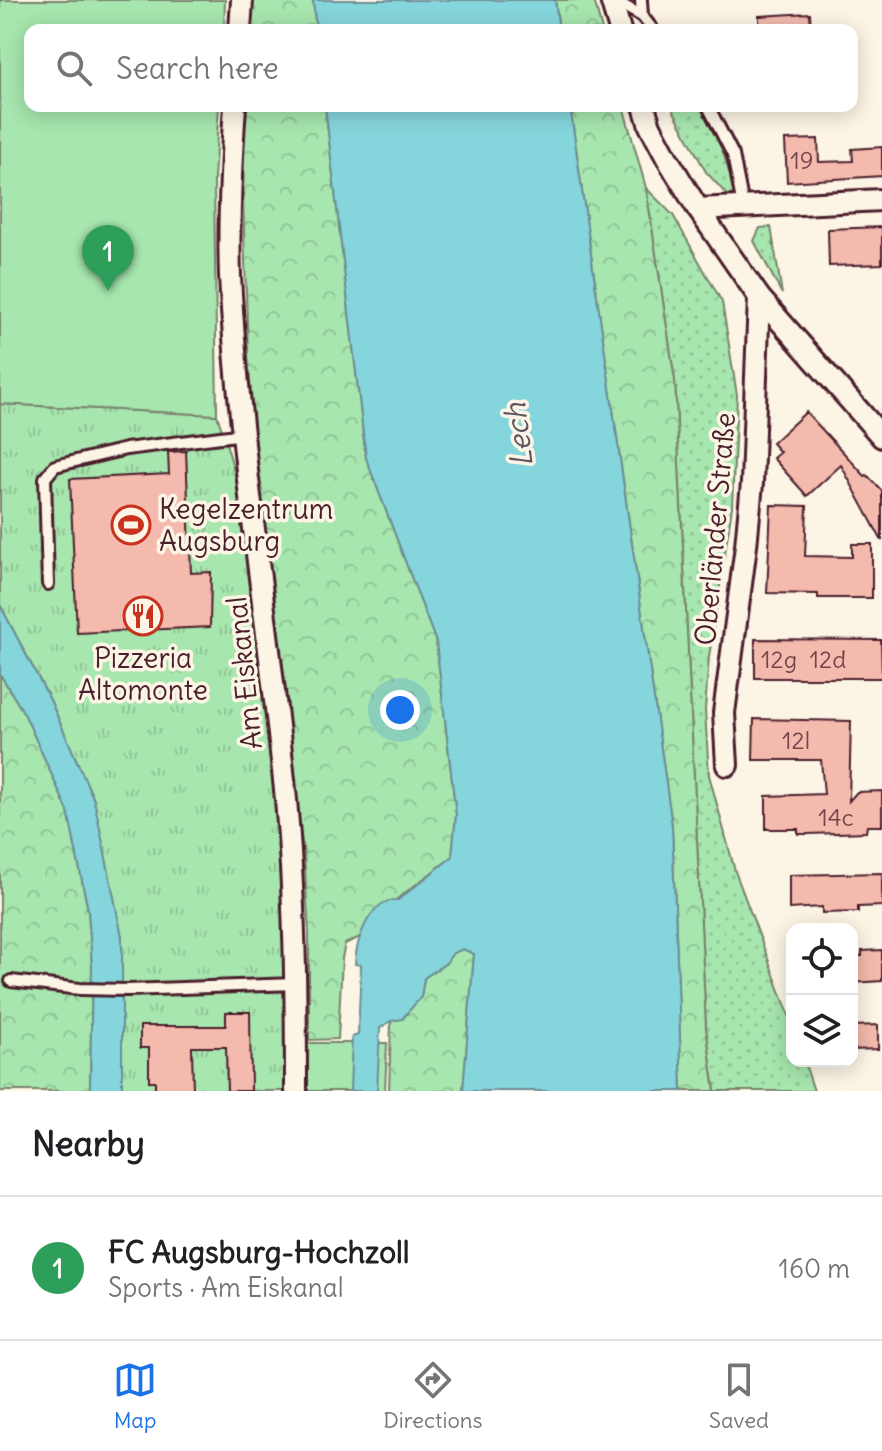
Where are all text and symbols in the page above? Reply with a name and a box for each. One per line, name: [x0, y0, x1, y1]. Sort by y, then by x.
search box: [24, 24, 858, 112]
icon: search: [52, 46, 96, 90]
text: Search here: [116, 49, 279, 87]
house number: 19: [790, 145, 814, 175]
pin: 1: [82, 225, 134, 291]
water label: Lech: [495, 400, 541, 469]
street label: Oberländer Straße: [687, 411, 743, 647]
place label: Kegelzentrum Augsburg: [159, 491, 333, 559]
sports icon: Kegelzentrum Augsburg: [110, 504, 152, 546]
restaurant icon: Pizzeria Altomonte: [122, 595, 164, 637]
street label: Am Eiskanal: [218, 595, 270, 751]
place label: Pizzeria Altomonte: [78, 640, 208, 708]
house number: 12g: [761, 644, 797, 674]
house number: 12d: [810, 644, 846, 674]
your location: [380, 690, 420, 730]
house number: 12l: [782, 725, 810, 755]
house number: 14c: [818, 802, 854, 832]
map controls: [786, 923, 858, 1067]
button: locate: [786, 923, 858, 995]
button: layers: [786, 995, 858, 1067]
text: Nearby: [32, 1122, 145, 1165]
text: FC Augsburg-Hochzoll: [108, 1233, 409, 1271]
text: 1: [53, 1252, 63, 1285]
text: 160 m: [779, 1252, 850, 1285]
text: Sports · Am Eiskanal: [108, 1271, 344, 1304]
tab: Map: [113, 1358, 157, 1434]
tab: Directions: [383, 1358, 483, 1434]
tab: Saved: [709, 1358, 769, 1434]

